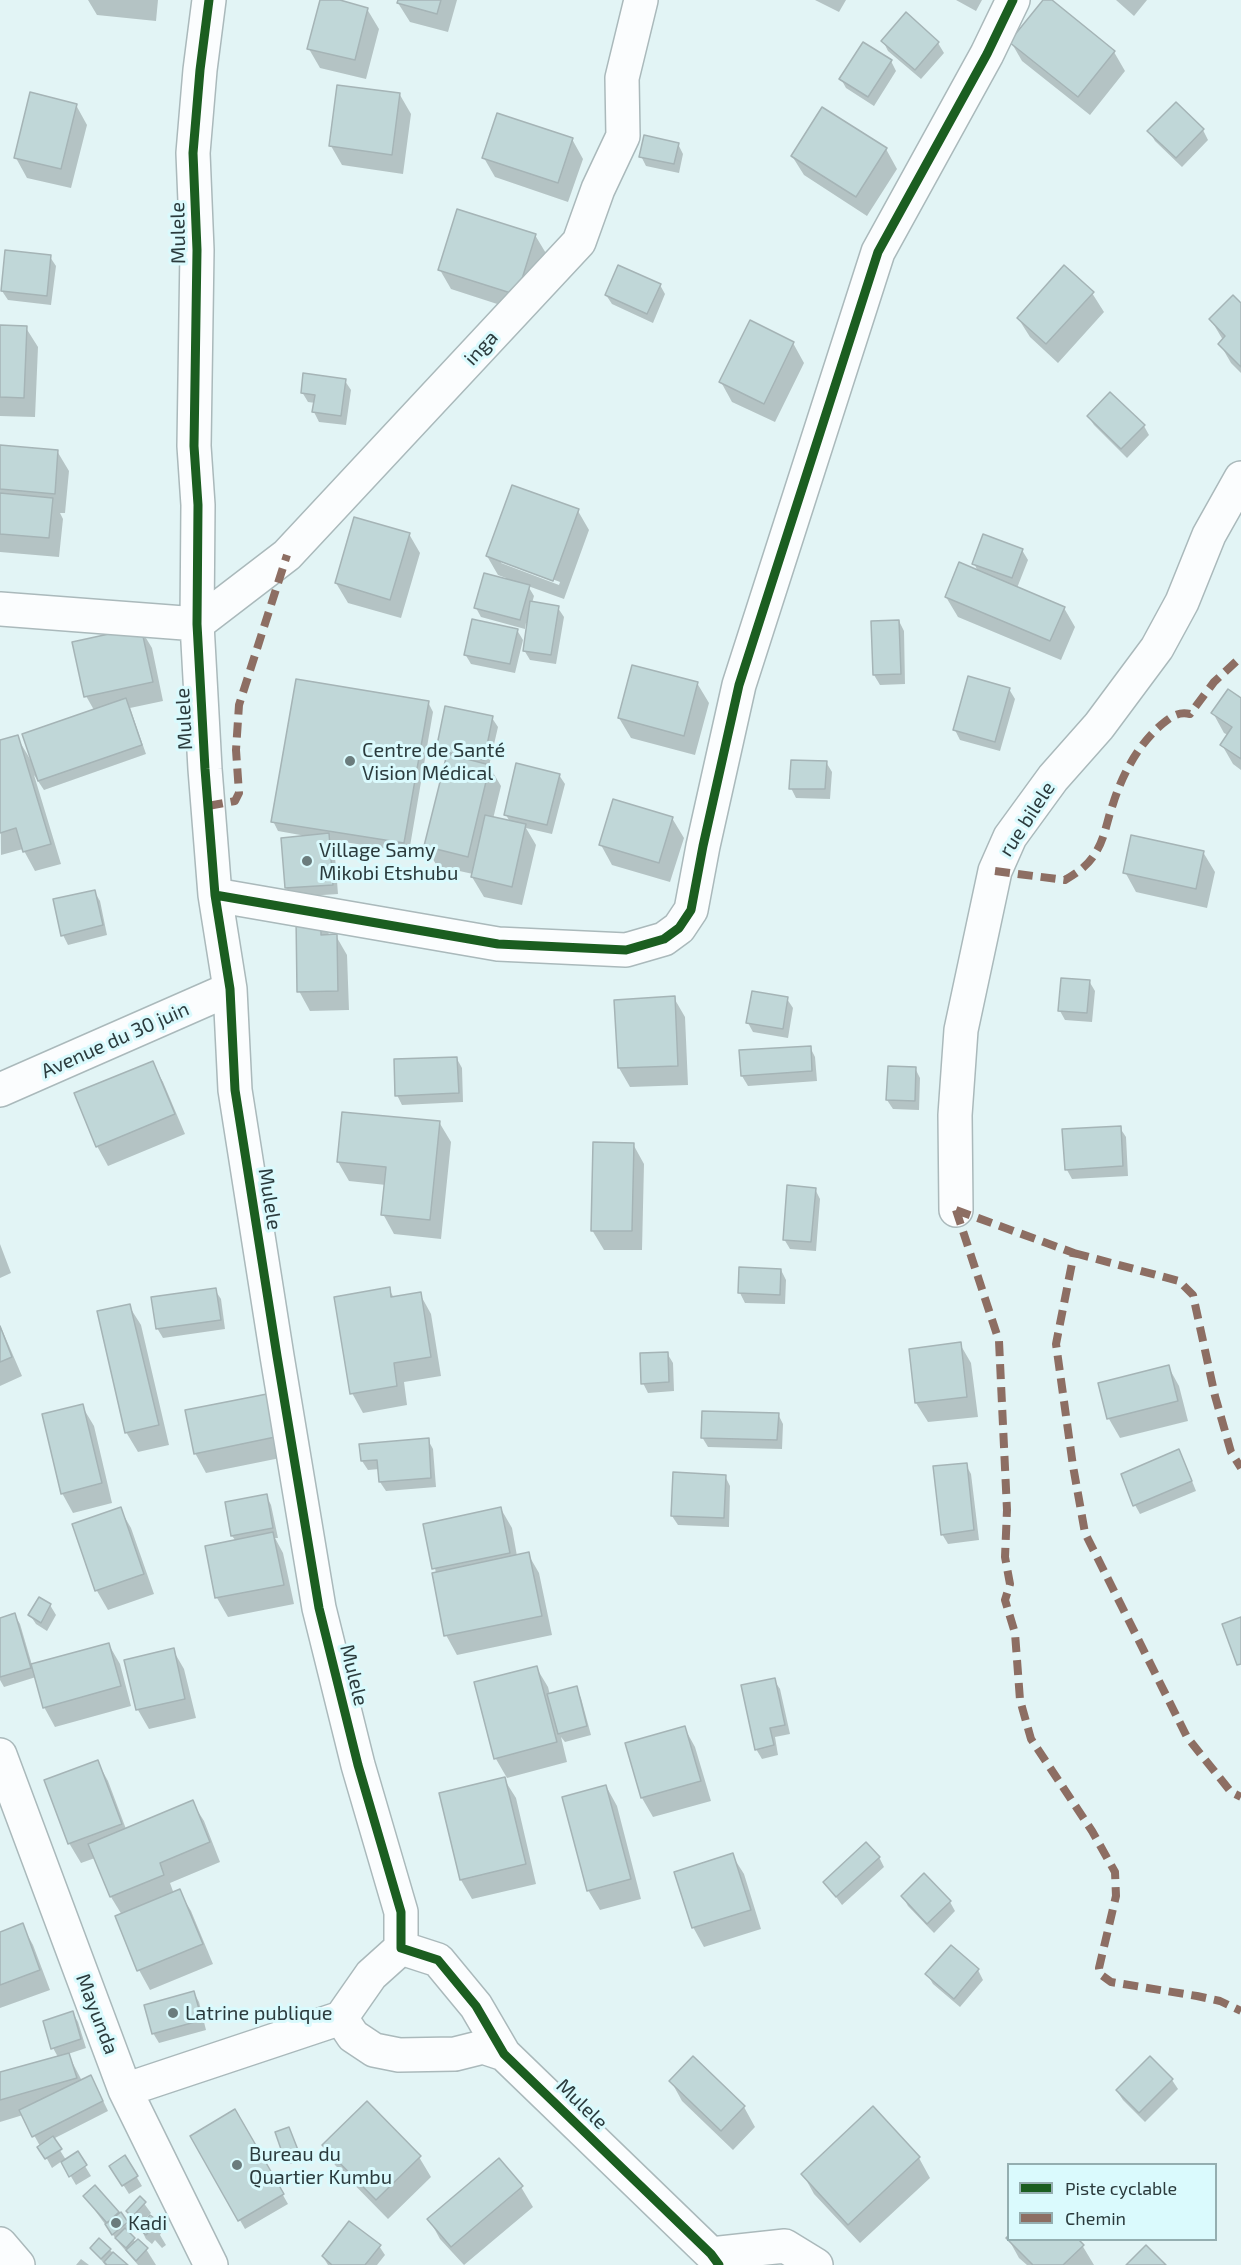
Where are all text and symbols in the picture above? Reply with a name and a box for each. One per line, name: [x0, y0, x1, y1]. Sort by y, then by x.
street label: Mulele: [165, 202, 191, 264]
street label: inga: [459, 326, 503, 370]
street label: Mulele: [170, 687, 198, 751]
place label: Centre de Santé Vision Médical: [362, 738, 505, 785]
marker: Centre de Santé Vision Médical: [343, 754, 357, 768]
street label: rue bilele: [994, 777, 1060, 861]
place label: Village Samy Mikobi Etshubu: [319, 838, 458, 885]
marker: Village Samy Mikobi Etshubu: [300, 854, 314, 868]
street label: Avenue du 30 juin: [37, 997, 193, 1083]
street label: Mulele: [253, 1166, 287, 1232]
street label: Mulele: [335, 1642, 373, 1708]
street label: Mayunda: [71, 1970, 123, 2058]
place label: Latrine publique: [185, 2001, 333, 2025]
marker: Latrine publique: [166, 2006, 180, 2020]
street label: Mulele: [551, 2074, 613, 2134]
place label: Bureau du Quartier Kumbu: [249, 2142, 392, 2189]
marker: Bureau du Quartier Kumbu: [230, 2158, 244, 2172]
legend: [1007, 2163, 1217, 2241]
text: Piste cyclable: [1065, 2177, 1177, 2199]
text: Chemin: [1065, 2207, 1126, 2229]
place label: Kadi: [128, 2211, 167, 2235]
marker: Kadi: [109, 2216, 123, 2230]

